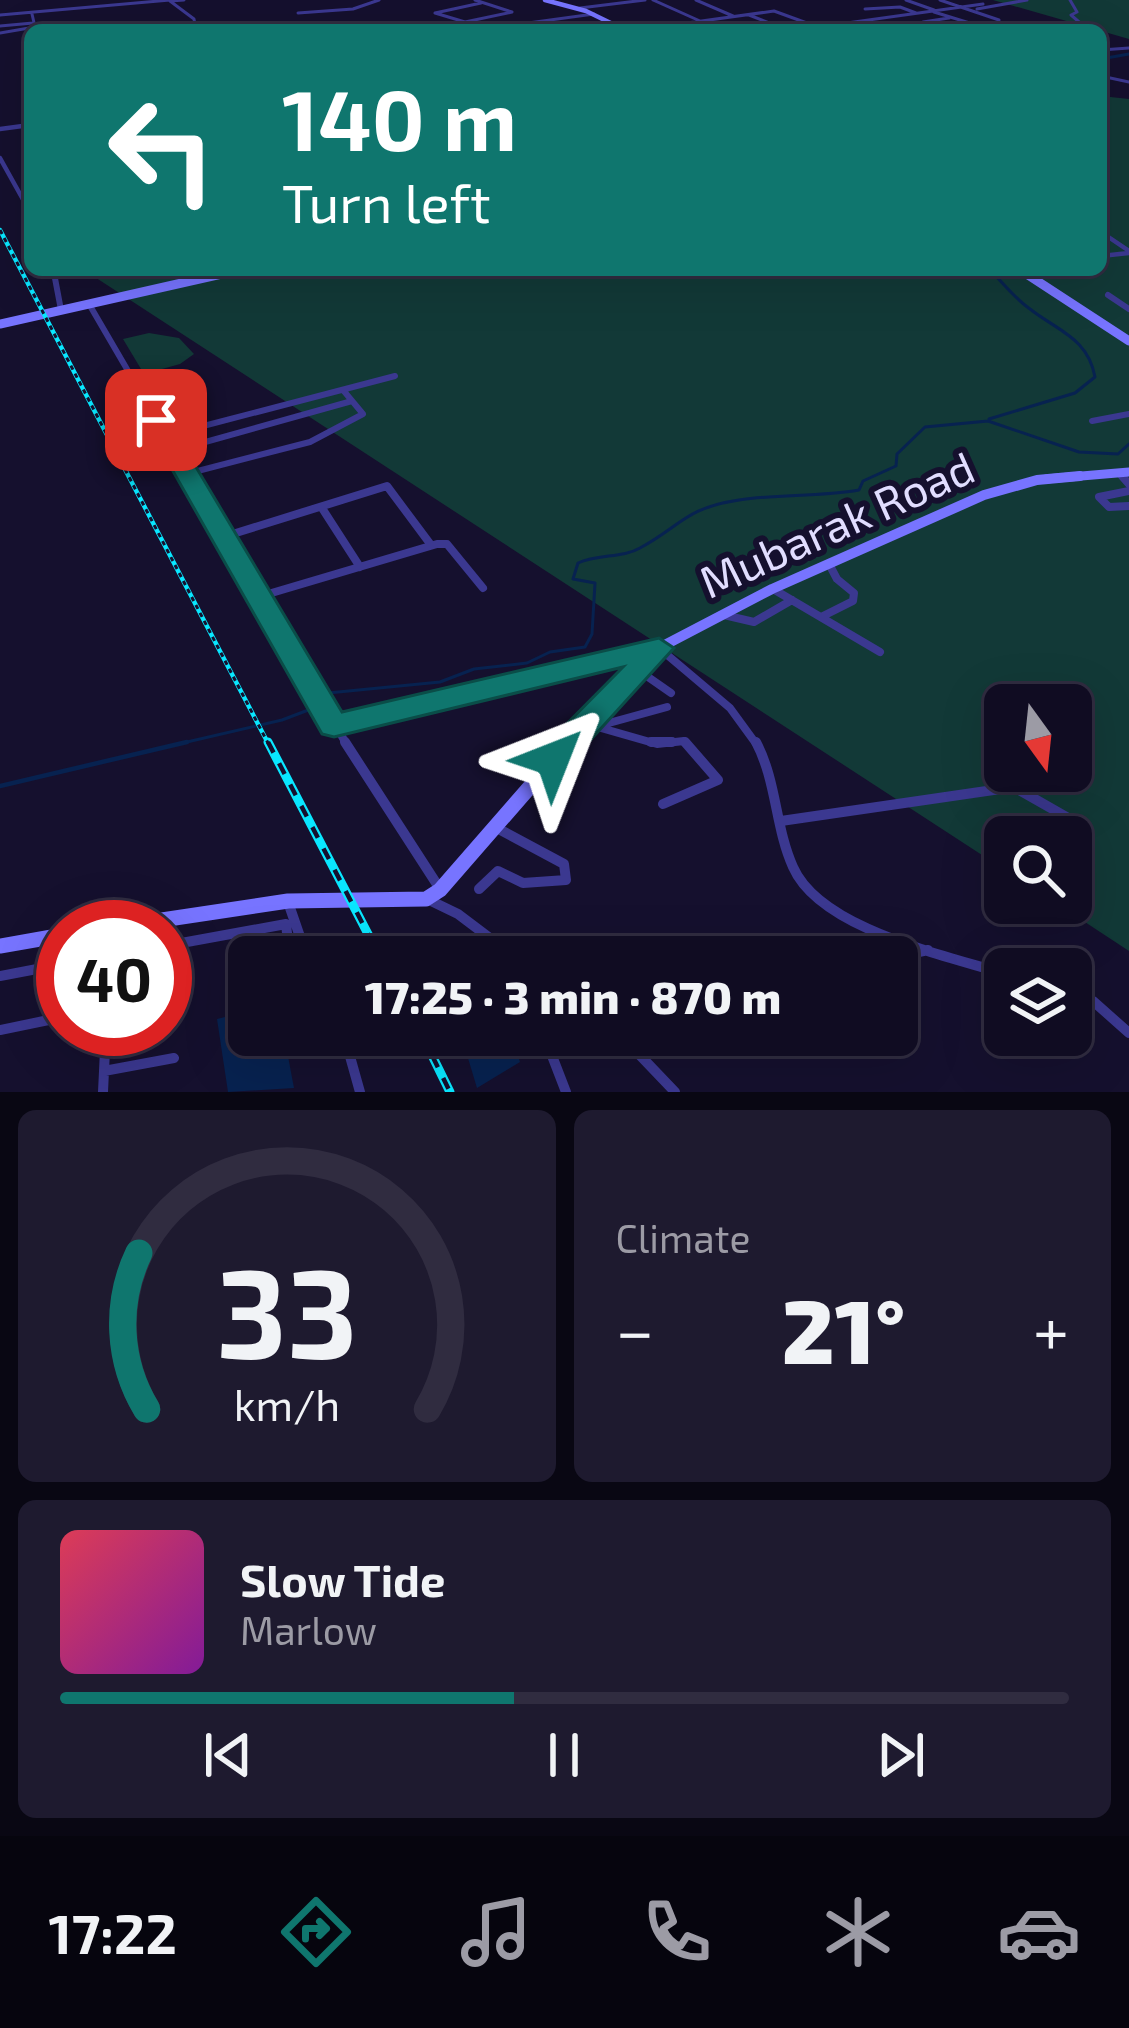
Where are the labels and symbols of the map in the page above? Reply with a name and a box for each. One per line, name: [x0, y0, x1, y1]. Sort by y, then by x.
pin: [105, 369, 207, 471]
street label: Mubarak Road: [691, 439, 982, 608]
north arrow: [984, 684, 1092, 792]
position arrow: [490, 696, 616, 822]
speed limit sign: 40: [36, 900, 192, 1056]

